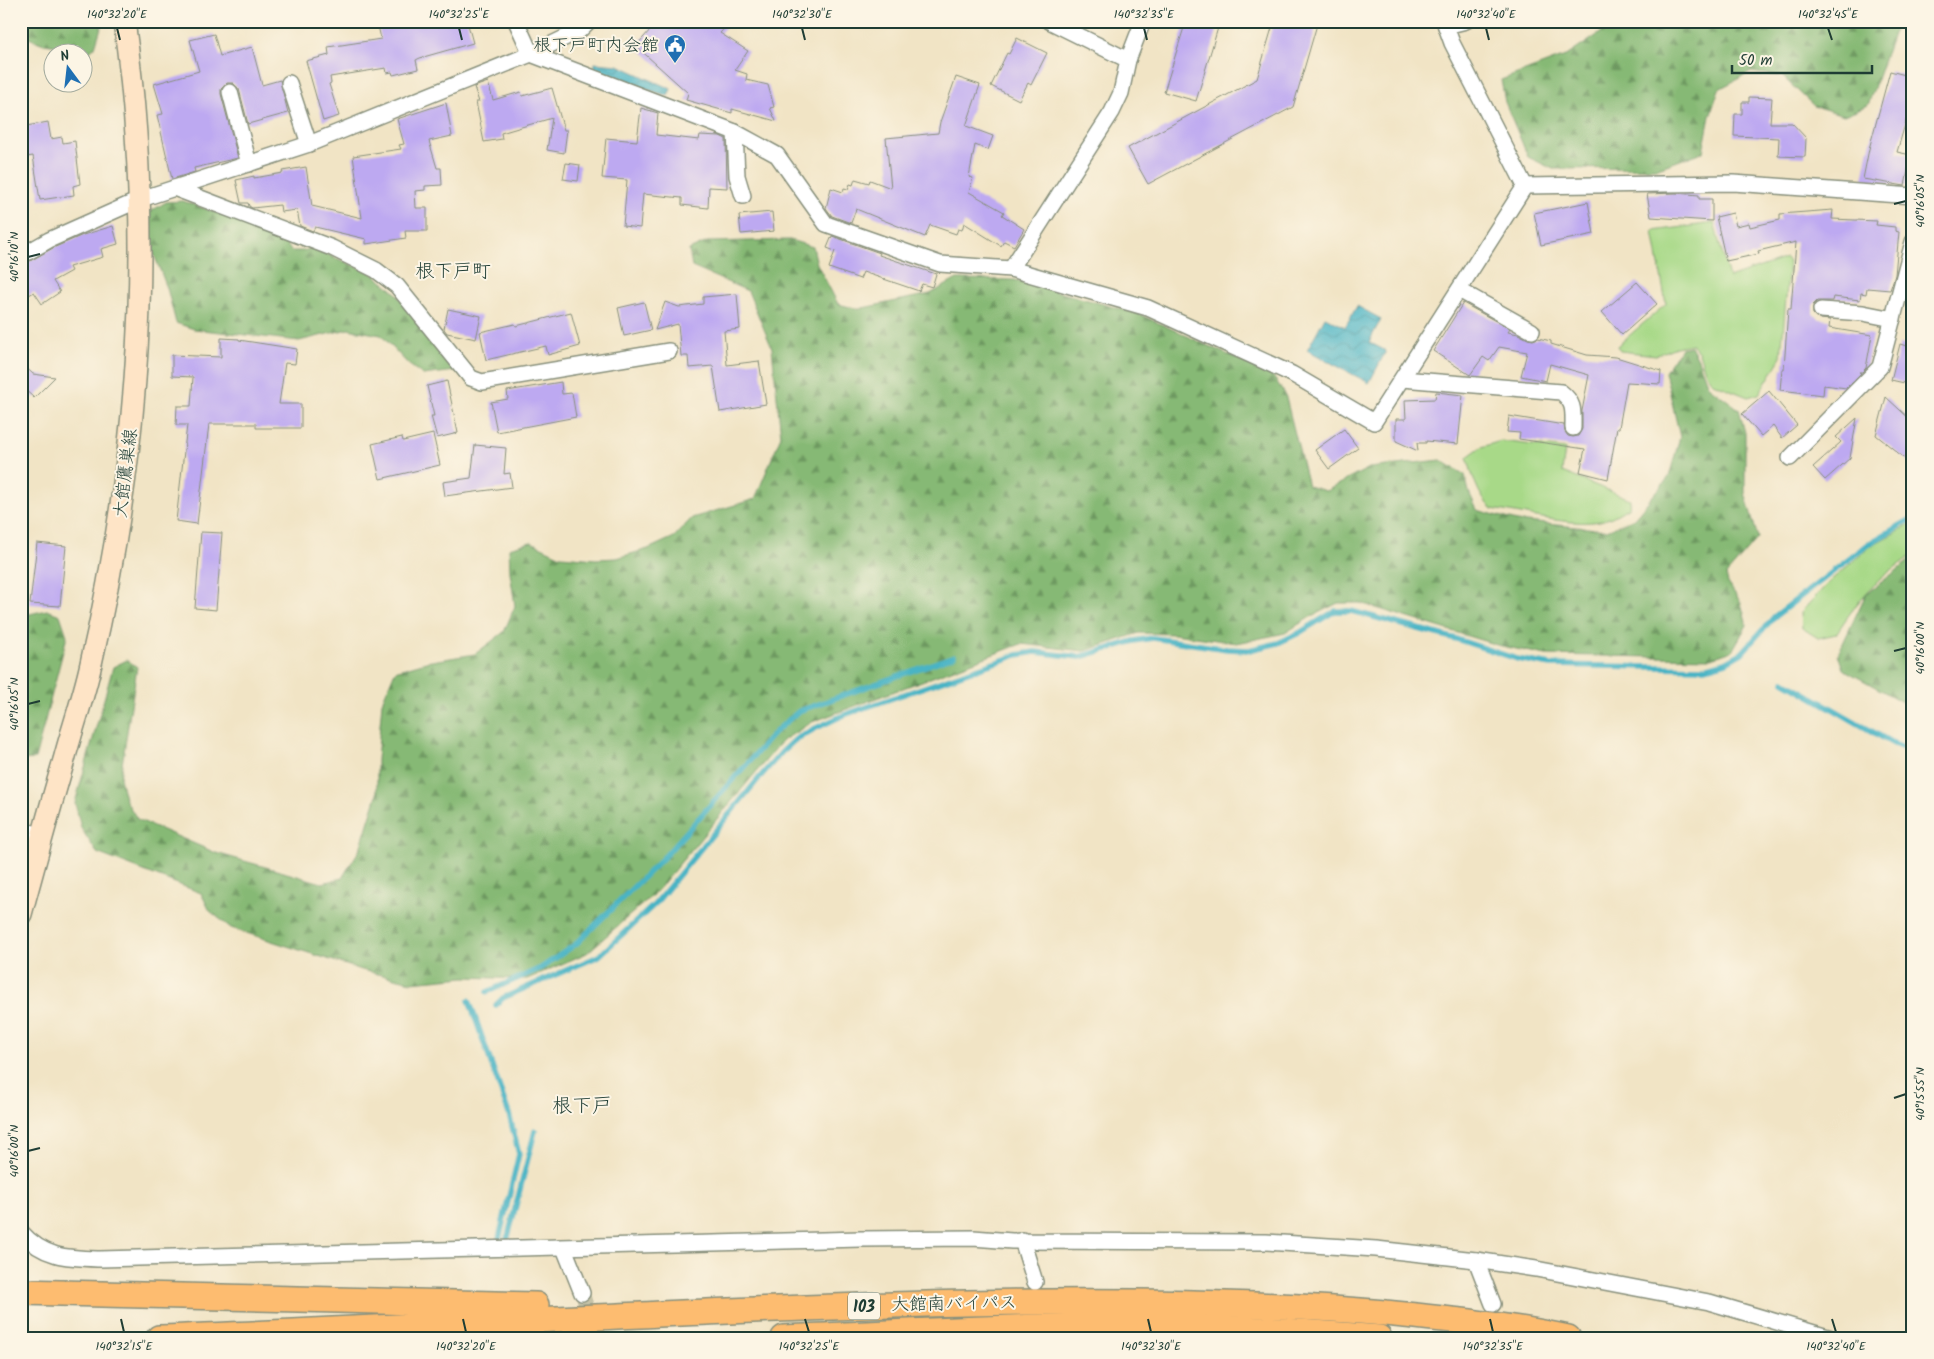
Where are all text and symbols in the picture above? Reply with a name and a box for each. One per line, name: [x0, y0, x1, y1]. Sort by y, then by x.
text: 140°32'20"E: [87, 5, 148, 24]
text: 140°32'25"E: [429, 5, 490, 24]
text: 140°32'30"E: [772, 5, 833, 24]
text: 140°32'35"E: [1114, 5, 1175, 24]
text: 140°32'40"E: [1456, 5, 1517, 24]
text: 140°32'45"E: [1798, 5, 1859, 24]
place label: 根下戸町内会館: [533, 32, 659, 61]
public building icon: 根下戸町内会館: [663, 33, 687, 64]
north arrow: [42, 42, 92, 92]
scale bar: [1732, 42, 1872, 74]
text: N: [58, 45, 72, 68]
text: 50 m: [1739, 49, 1773, 73]
text: 40°16'05"N: [1911, 174, 1930, 228]
text: 40°16'10"N: [5, 232, 24, 282]
district label: 根下戸町: [415, 257, 491, 287]
street label: 大館鷹巣線: [107, 427, 146, 520]
text: 40°16'00"N: [1911, 622, 1930, 674]
text: 40°16'05"N: [5, 677, 24, 731]
text: 40°15'55"N: [1911, 1067, 1930, 1121]
district label: 根下戸: [552, 1091, 612, 1123]
text: 40°16'00"N: [5, 1125, 24, 1177]
street label: 大館南バイパス: [891, 1289, 1017, 1320]
road number: 103: [848, 1292, 880, 1320]
text: 140°32'15"E: [95, 1337, 154, 1356]
text: 140°32'20"E: [436, 1337, 497, 1356]
text: 140°32'25"E: [779, 1337, 840, 1356]
text: 140°32'30"E: [1121, 1337, 1182, 1356]
text: 140°32'35"E: [1463, 1337, 1524, 1356]
text: 140°32'40"E: [1806, 1337, 1867, 1356]

